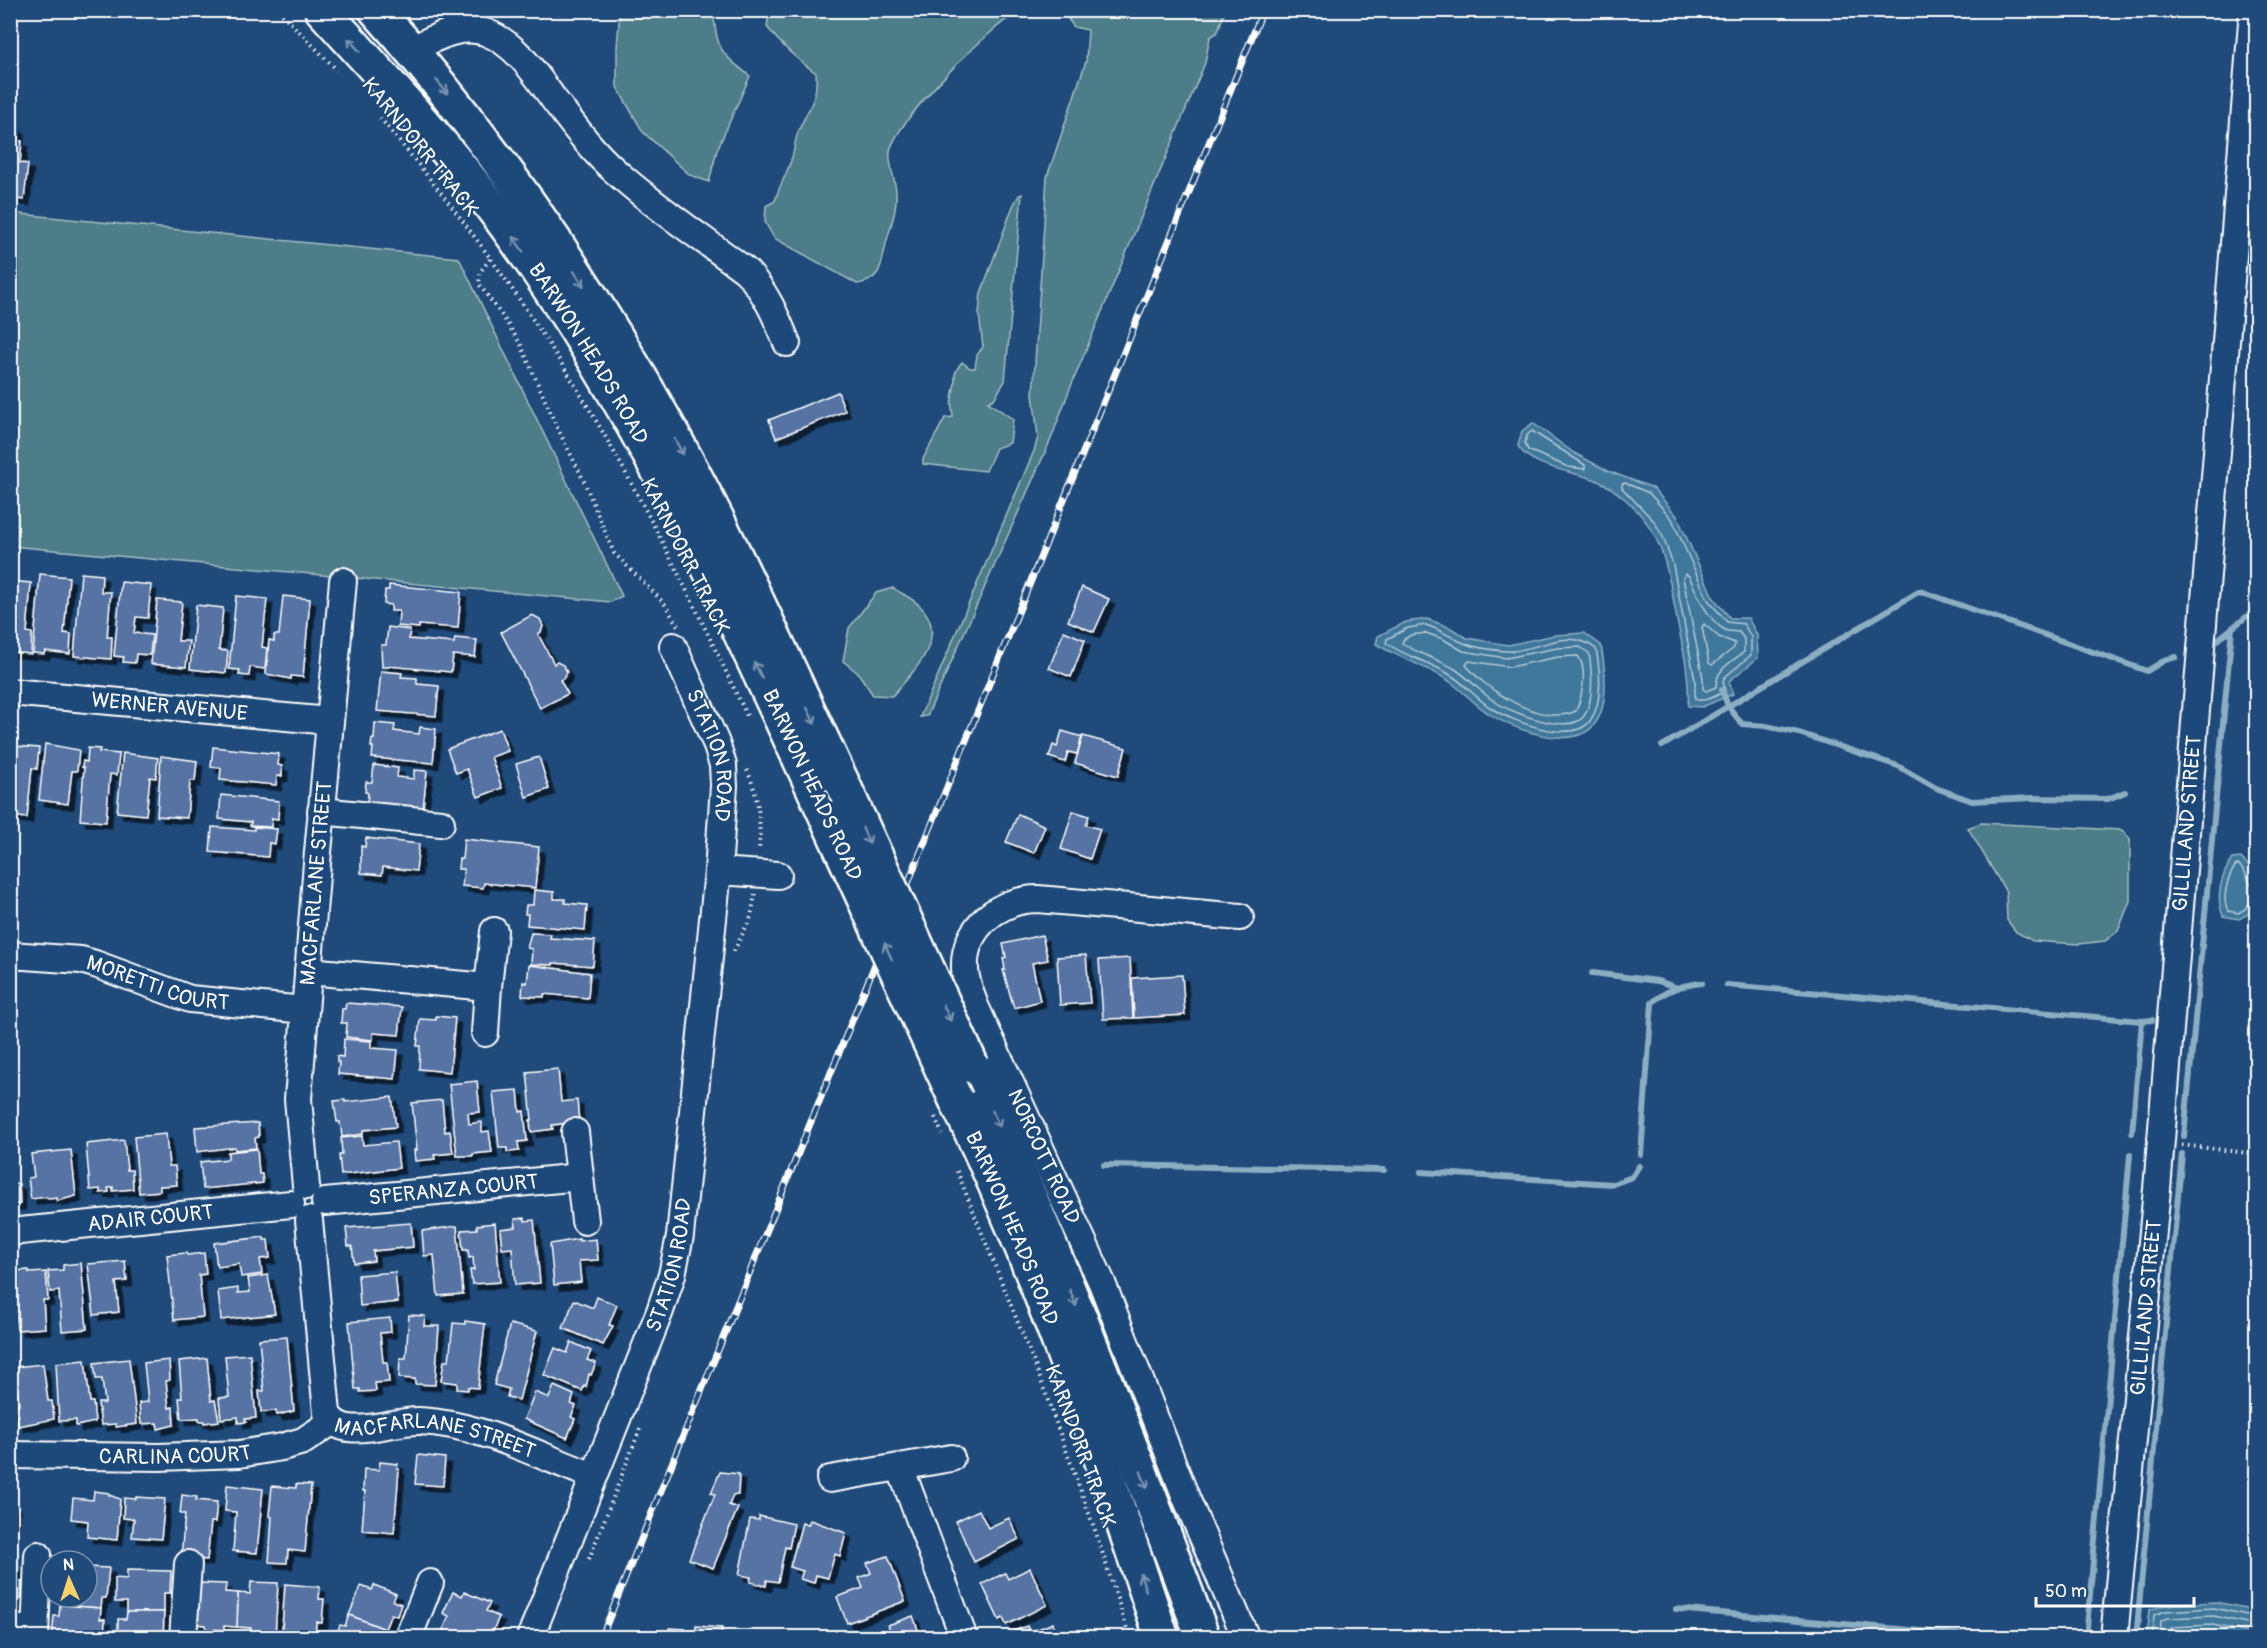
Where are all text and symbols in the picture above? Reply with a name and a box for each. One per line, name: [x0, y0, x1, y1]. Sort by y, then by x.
one-way arrow: [347, 38, 361, 53]
street label: KARNDORR TRACK: [356, 72, 485, 222]
one-way arrow: [435, 79, 448, 95]
one-way arrow: [512, 236, 524, 253]
street label: BARWON HEADS ROAD: [523, 258, 654, 449]
one-way arrow: [573, 271, 586, 288]
one-way arrow: [673, 438, 685, 455]
street label: KARNDORR TRACK: [634, 474, 736, 639]
one-way arrow: [751, 661, 763, 679]
street label: STATION ROAD: [680, 685, 738, 822]
street label: BARWON HEADS ROAD: [756, 685, 868, 885]
street label: WERNER AVENUE: [90, 686, 249, 727]
one-way arrow: [805, 707, 817, 725]
street label: GILLILAND STREET: [2166, 734, 2207, 912]
street label: MACFARLANE STREET: [294, 779, 338, 986]
one-way arrow: [860, 826, 872, 844]
one-way arrow: [882, 942, 893, 961]
street label: MORETTI COURT: [84, 949, 231, 1016]
one-way arrow: [942, 1003, 954, 1021]
street label: NORCOTT ROAD: [1001, 1085, 1087, 1228]
one-way arrow: [991, 1110, 1003, 1128]
street label: BARWON HEADS ROAD: [959, 1127, 1065, 1329]
street label: SPERANZA COURT: [367, 1168, 540, 1211]
street label: STATION ROAD: [640, 1197, 697, 1336]
street label: ADAIR COURT: [86, 1198, 215, 1238]
street label: GILLILAND STREET: [2124, 1218, 2168, 1397]
one-way arrow: [1068, 1289, 1079, 1307]
street label: KARNDORR TRACK: [1038, 1361, 1122, 1531]
street label: MACFARLANE STREET: [331, 1407, 540, 1465]
street label: CARLINA COURT: [99, 1439, 253, 1471]
one-way arrow: [1139, 1470, 1150, 1489]
north arrow: [39, 1549, 99, 1609]
text: N: [62, 1555, 74, 1575]
scale bar: [2036, 1570, 2194, 1608]
one-way arrow: [1137, 1573, 1148, 1592]
text: 50 m: [2045, 1580, 2087, 1603]

